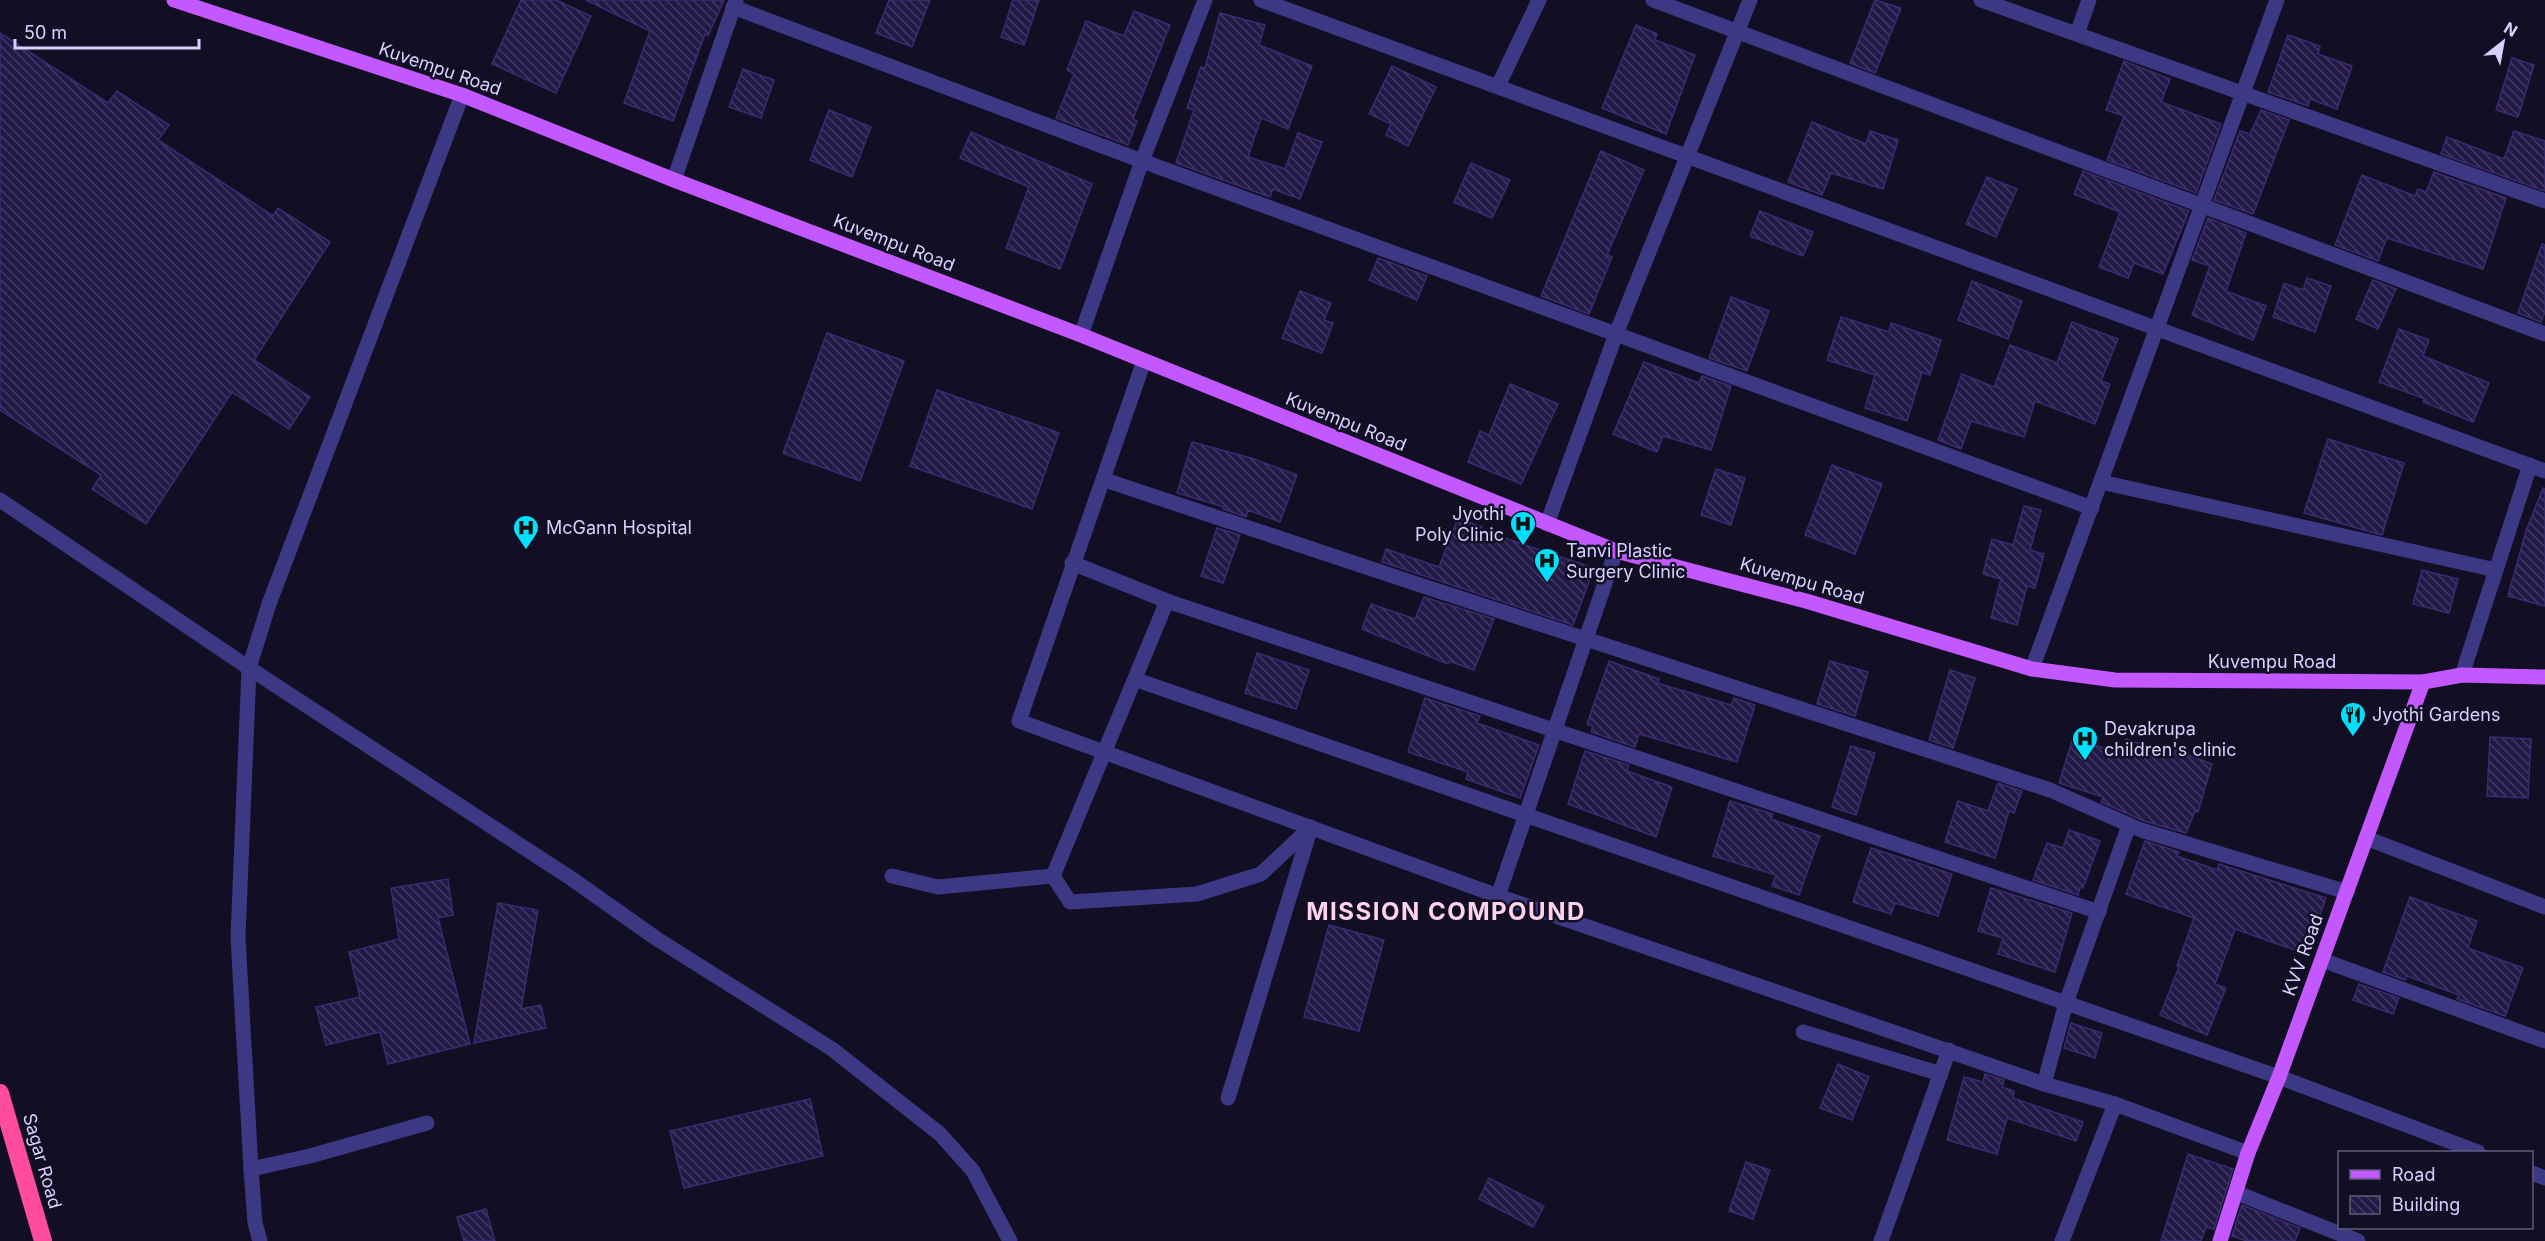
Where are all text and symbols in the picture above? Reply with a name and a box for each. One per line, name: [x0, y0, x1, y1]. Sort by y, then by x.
scale bar: [15, 12, 200, 50]
north arrow: [2473, 12, 2533, 72]
text: N: [2500, 17, 2521, 41]
text: 50 m: [24, 22, 67, 43]
street label: Kuvempu Road: [376, 38, 504, 99]
street label: Kuvempu Road: [831, 210, 958, 275]
street label: Kuvempu Road: [1283, 388, 1410, 455]
place label: Jyothi Poly Clinic: [1415, 503, 1504, 545]
hospital icon: Jyothi Poly Clinic: [1508, 509, 1538, 547]
hospital icon: McGann Hospital: [511, 513, 541, 551]
place label: McGann Hospital: [546, 517, 692, 538]
place label: Tanvi Plastic Surgery Clinic: [1566, 540, 1686, 582]
hospital icon: Tanvi Plastic Surgery Clinic: [1532, 546, 1562, 584]
street label: Kuvempu Road: [1738, 553, 1867, 608]
street label: Kuvempu Road: [2208, 651, 2336, 672]
restaurant icon: Jyothi Gardens: [2338, 700, 2368, 738]
place label: Jyothi Gardens: [2372, 704, 2500, 725]
place label: Devakrupa children's clinic: [2104, 718, 2237, 760]
hospital icon: Devakrupa children's clinic: [2070, 724, 2100, 762]
district label: MISSION COMPOUND: [1306, 897, 1586, 926]
street label: KVV Road: [2278, 911, 2327, 999]
street label: Sagar Road: [19, 1111, 66, 1211]
legend: [2338, 1151, 2533, 1229]
text: Road: [2392, 1164, 2435, 1185]
text: Building: [2392, 1194, 2460, 1215]

